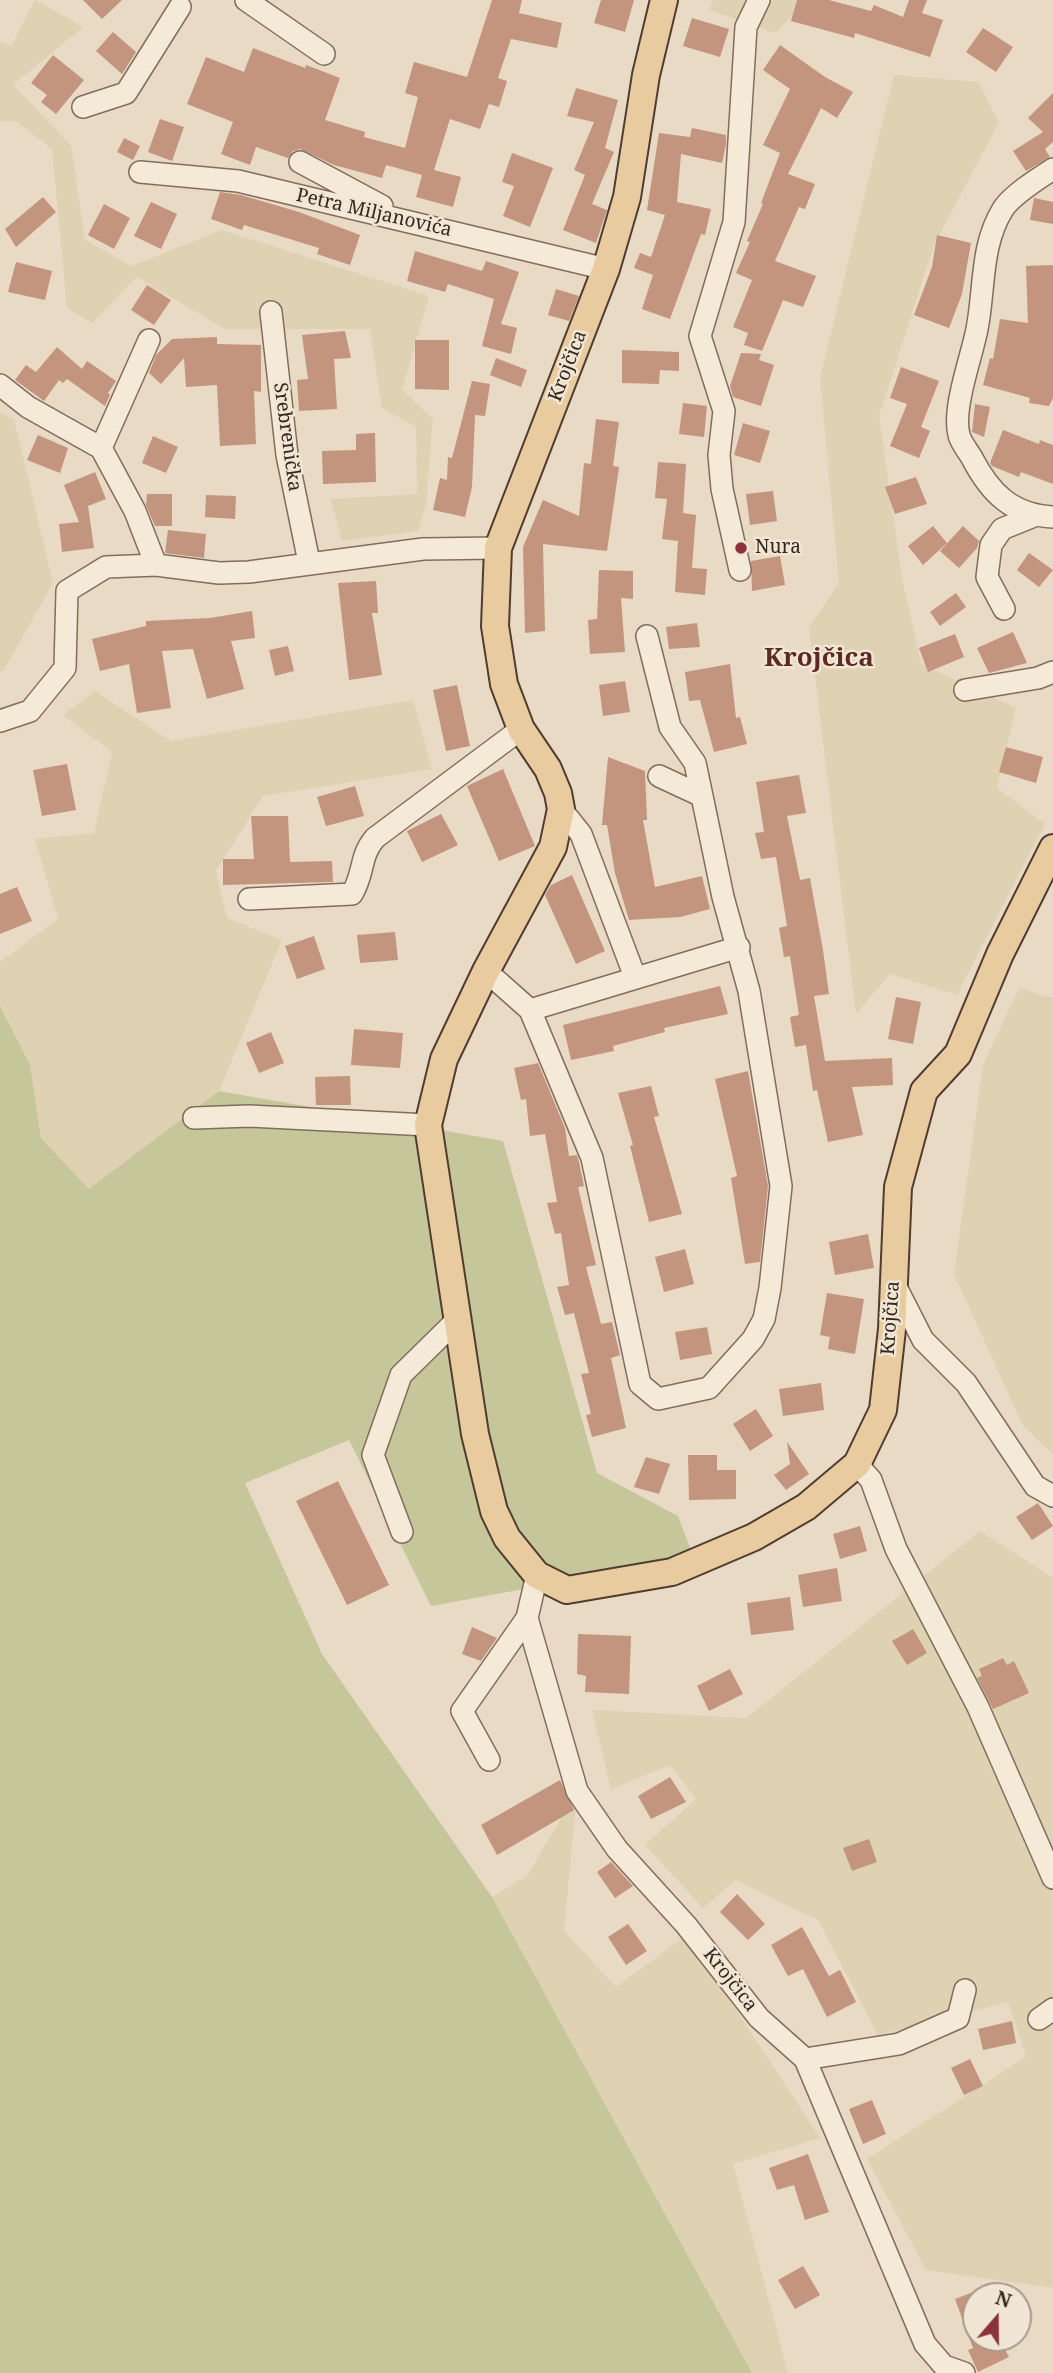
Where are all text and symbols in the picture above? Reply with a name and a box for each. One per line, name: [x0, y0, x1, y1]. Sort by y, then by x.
street label: Petra Miljanovića: [294, 184, 454, 242]
street label: Krojčica: [544, 327, 592, 405]
street label: Srebrenička: [268, 381, 306, 493]
place label: Nura: [755, 537, 801, 559]
marker: Nura: [733, 540, 749, 556]
district label: Krojčica: [764, 643, 874, 675]
street label: Krojčica: [877, 1280, 905, 1356]
street label: Krojčica: [698, 1944, 762, 2016]
north arrow: [962, 2282, 1032, 2352]
text: N: [992, 2284, 1015, 2314]

